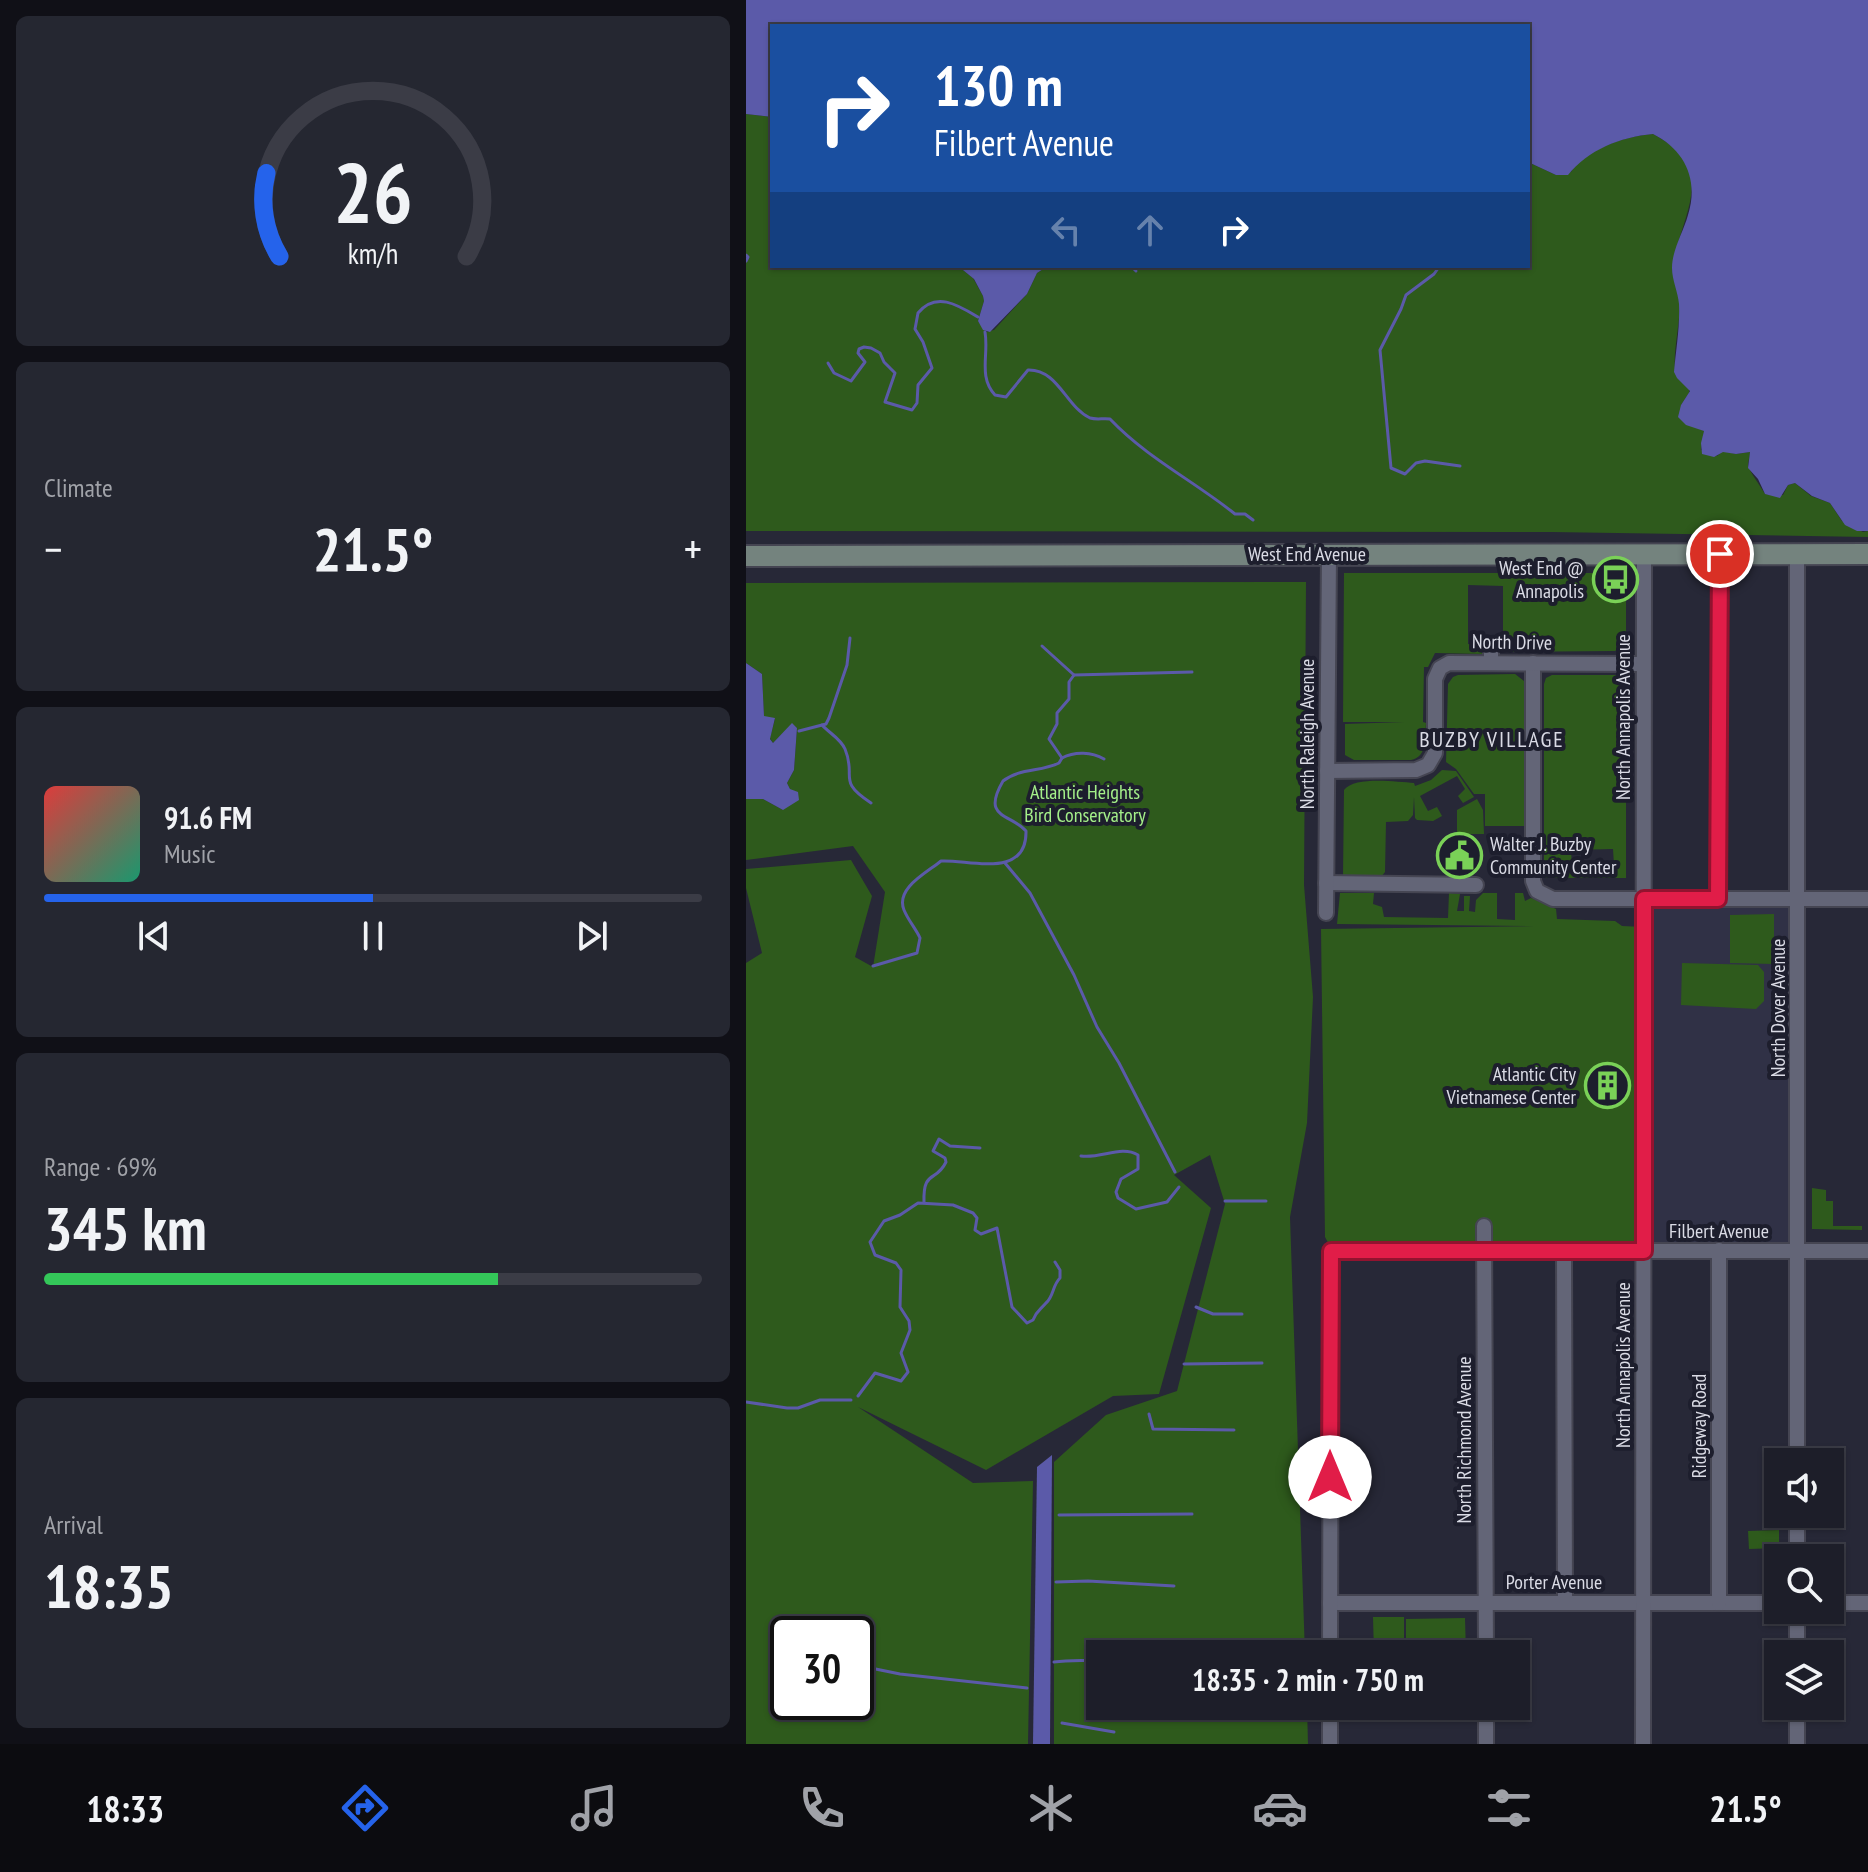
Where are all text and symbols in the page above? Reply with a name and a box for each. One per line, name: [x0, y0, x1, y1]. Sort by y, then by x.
text: 130 m: [934, 49, 1063, 121]
icon: right: [802, 56, 906, 160]
text: Filbert Avenue: [934, 119, 1114, 166]
text: 26: [333, 137, 413, 245]
icon: left: [1044, 208, 1088, 252]
icon: ahead: [1128, 208, 1172, 252]
icon: right: [1212, 208, 1256, 252]
text: km/h: [348, 235, 398, 272]
text: Climate: [44, 471, 113, 504]
text: 21.5°: [313, 510, 433, 588]
text: −: [44, 520, 62, 577]
text: +: [684, 520, 702, 577]
pin: [1686, 520, 1754, 588]
icon: arrive: [1698, 532, 1742, 576]
street label: West End Avenue: [1248, 541, 1366, 567]
place label: West End @ Annapolis: [1499, 555, 1584, 604]
bus stop icon: West End @ Annapolis: [1591, 555, 1639, 603]
street label: North Drive: [1472, 628, 1552, 656]
street label: North Annapolis Avenue: [1610, 634, 1636, 800]
street label: North Raleigh Avenue: [1294, 659, 1320, 809]
district label: BUZBY VILLAGE: [1419, 725, 1565, 753]
park label: Atlantic Heights Bird Conservatory: [1024, 779, 1146, 828]
text: 91.6 FM: [164, 798, 252, 837]
public building icon: Walter J. Buzby Community Center: [1435, 831, 1483, 879]
place label: Walter J. Buzby Community Center: [1490, 831, 1617, 880]
text: Music: [164, 837, 216, 870]
icon: previous: [132, 914, 176, 958]
icon: pause: [351, 914, 395, 958]
icon: next: [570, 914, 614, 958]
street label: North Dover Avenue: [1765, 939, 1791, 1077]
place label: Atlantic City Vietnamese Center: [1446, 1061, 1577, 1110]
building icon: Atlantic City Vietnamese Center: [1583, 1061, 1631, 1109]
text: Range · 69%: [44, 1150, 157, 1183]
text: 345 km: [44, 1189, 207, 1267]
street label: Filbert Avenue: [1669, 1218, 1769, 1244]
street label: North Annapolis Avenue: [1610, 1282, 1636, 1448]
street label: North Richmond Avenue: [1451, 1356, 1477, 1524]
street label: Ridgeway Road: [1686, 1374, 1712, 1478]
position arrow: [1288, 1435, 1372, 1519]
map controls: [1764, 1448, 1844, 1720]
button: sound: [1764, 1448, 1844, 1528]
text: Arrival: [44, 1508, 103, 1541]
button: search: [1764, 1544, 1844, 1624]
text: 18:35: [44, 1547, 174, 1625]
street label: Porter Avenue: [1506, 1569, 1602, 1595]
speed limit sign: 30: [770, 1616, 874, 1720]
button: layers: [1764, 1640, 1844, 1720]
text: 18:35 · 2 min · 750 m: [1192, 1660, 1424, 1699]
icon: directions: [337, 1780, 393, 1836]
icon: music: [566, 1780, 622, 1836]
icon: phone: [794, 1780, 850, 1836]
icon: climate: [1023, 1780, 1079, 1836]
icon: car: [1252, 1780, 1308, 1836]
icon: filters: [1481, 1780, 1537, 1836]
text: 18:33: [86, 1785, 164, 1832]
text: 21.5°: [1709, 1785, 1782, 1832]

